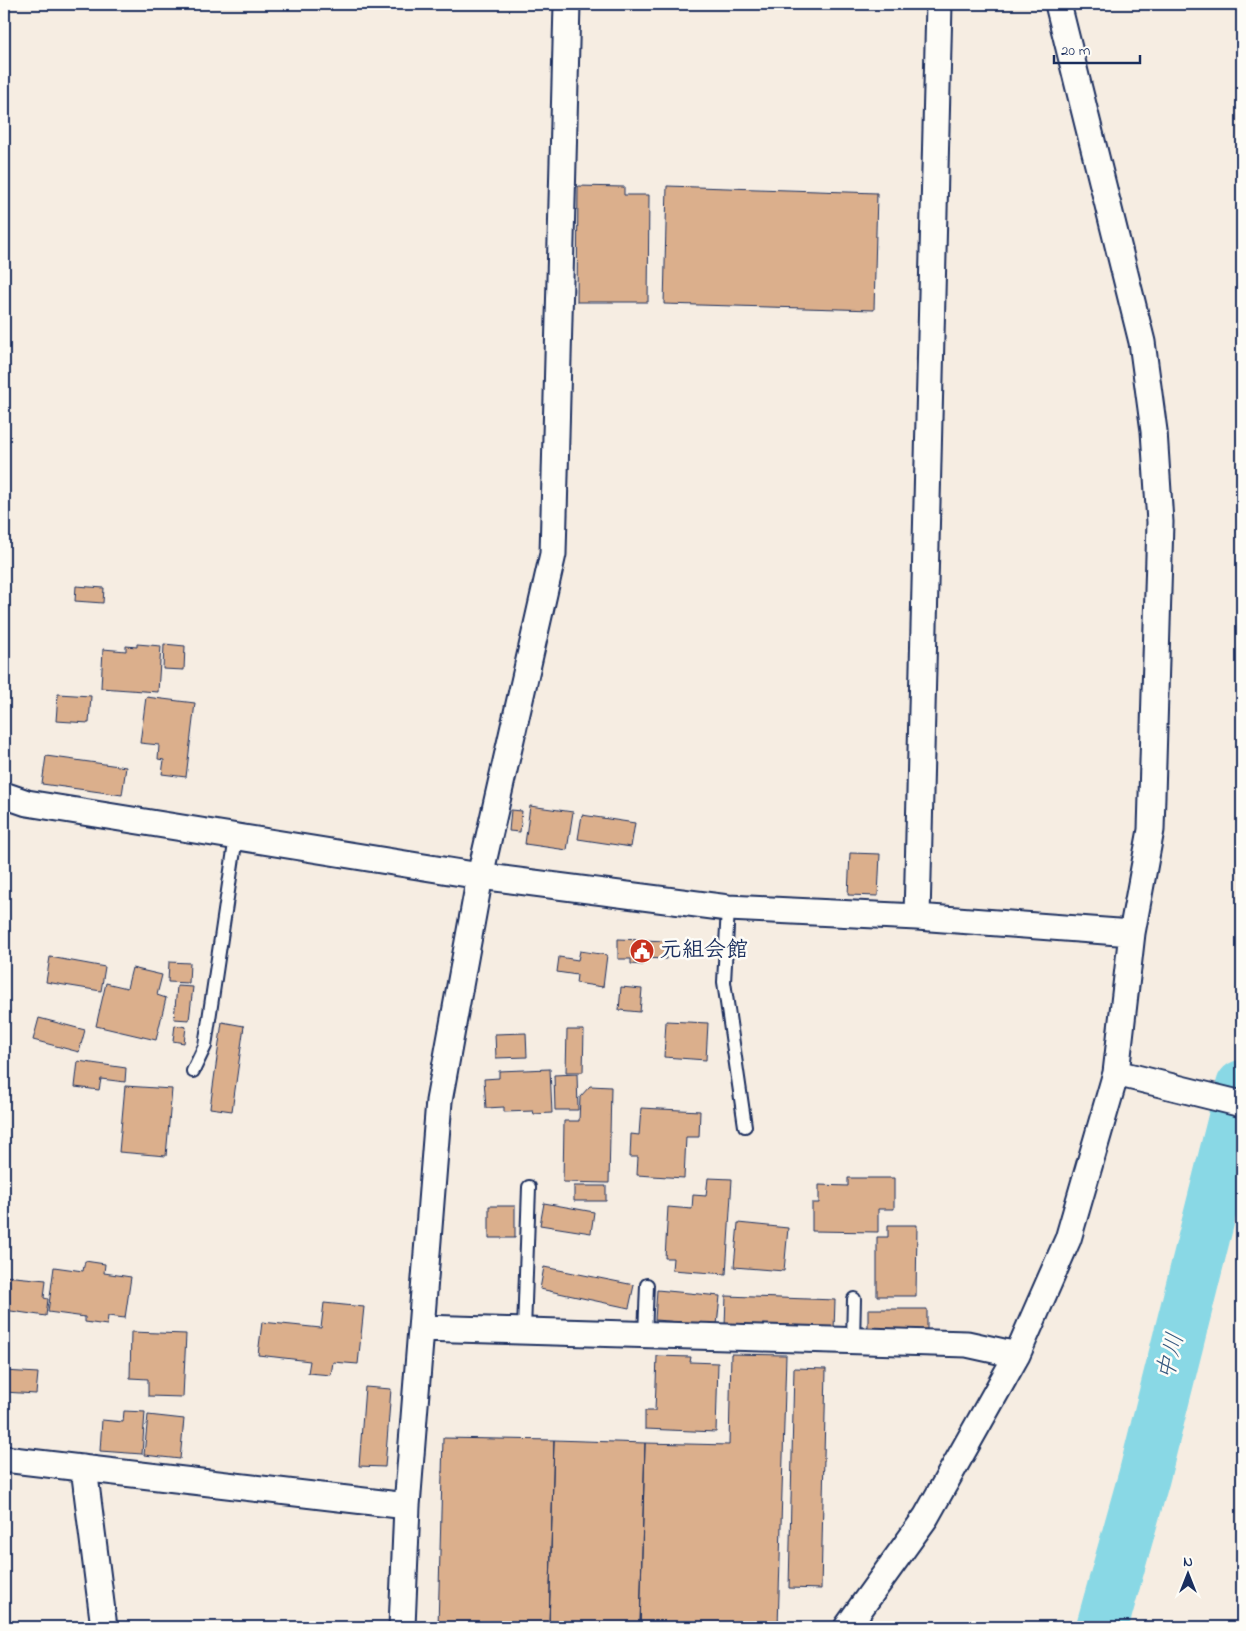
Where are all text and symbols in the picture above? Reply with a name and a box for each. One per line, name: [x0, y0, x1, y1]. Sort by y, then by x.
scale bar: [1054, 32, 1140, 64]
text: 20 m: [1061, 40, 1091, 62]
place label: 元組会館: [660, 935, 748, 967]
public building icon: 元組会館: [629, 938, 655, 964]
water label: 中川: [1149, 1329, 1195, 1385]
north arrow: [1164, 1548, 1214, 1598]
text: N: [1183, 1552, 1193, 1573]

